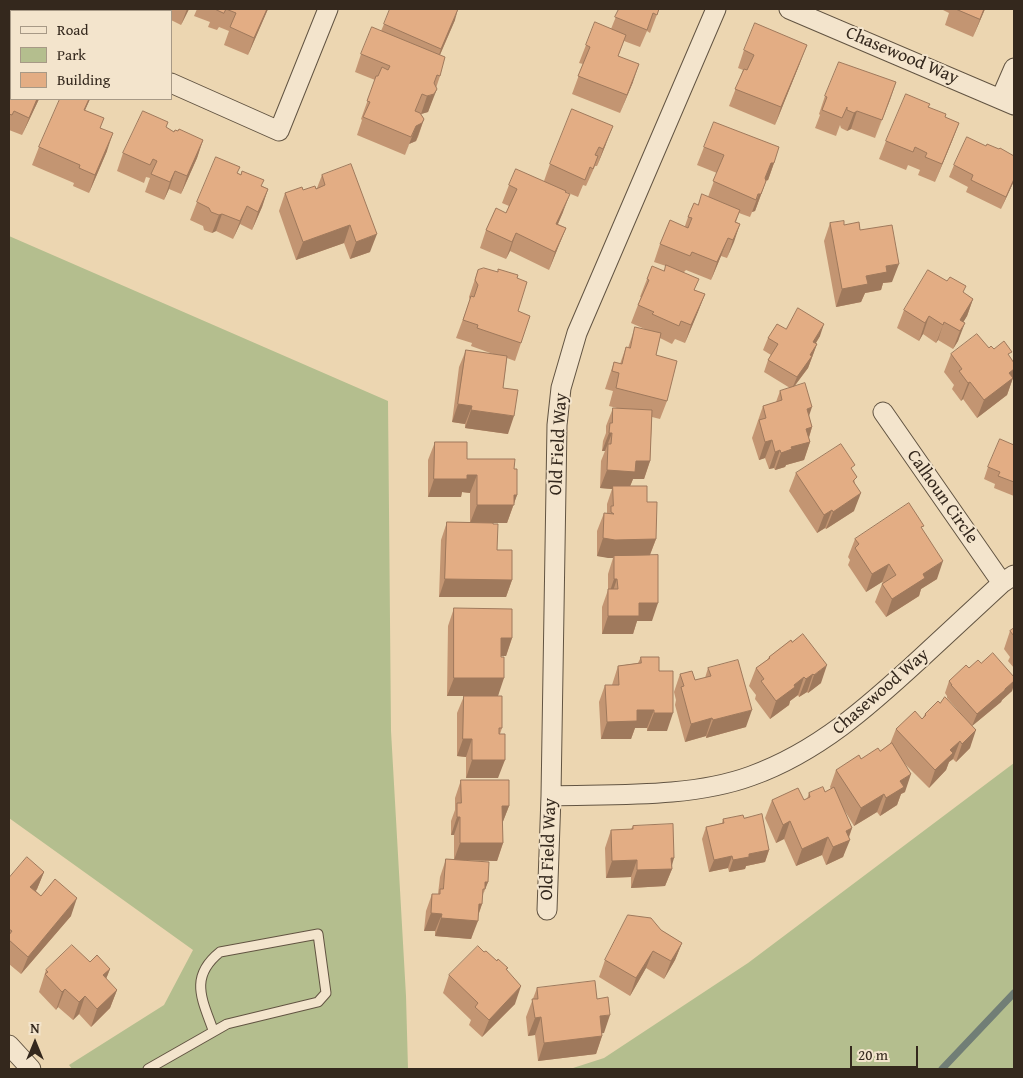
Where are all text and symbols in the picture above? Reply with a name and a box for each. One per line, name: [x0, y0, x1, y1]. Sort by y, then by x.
legend: [10, 10, 172, 100]
text: Road: [57, 19, 88, 40]
street label: Chasewood Way: [842, 23, 962, 89]
text: Park: [57, 44, 86, 65]
text: Building: [57, 69, 110, 90]
street label: Old Field Way: [546, 392, 572, 496]
street label: Calhoun Circle: [902, 446, 982, 548]
street label: Chasewood Way: [828, 644, 934, 740]
street label: Old Field Way: [536, 797, 562, 901]
north arrow: [10, 1018, 60, 1068]
text: N: [30, 1018, 40, 1038]
scale bar: [853, 1036, 920, 1068]
text: 20 m: [858, 1044, 888, 1065]

